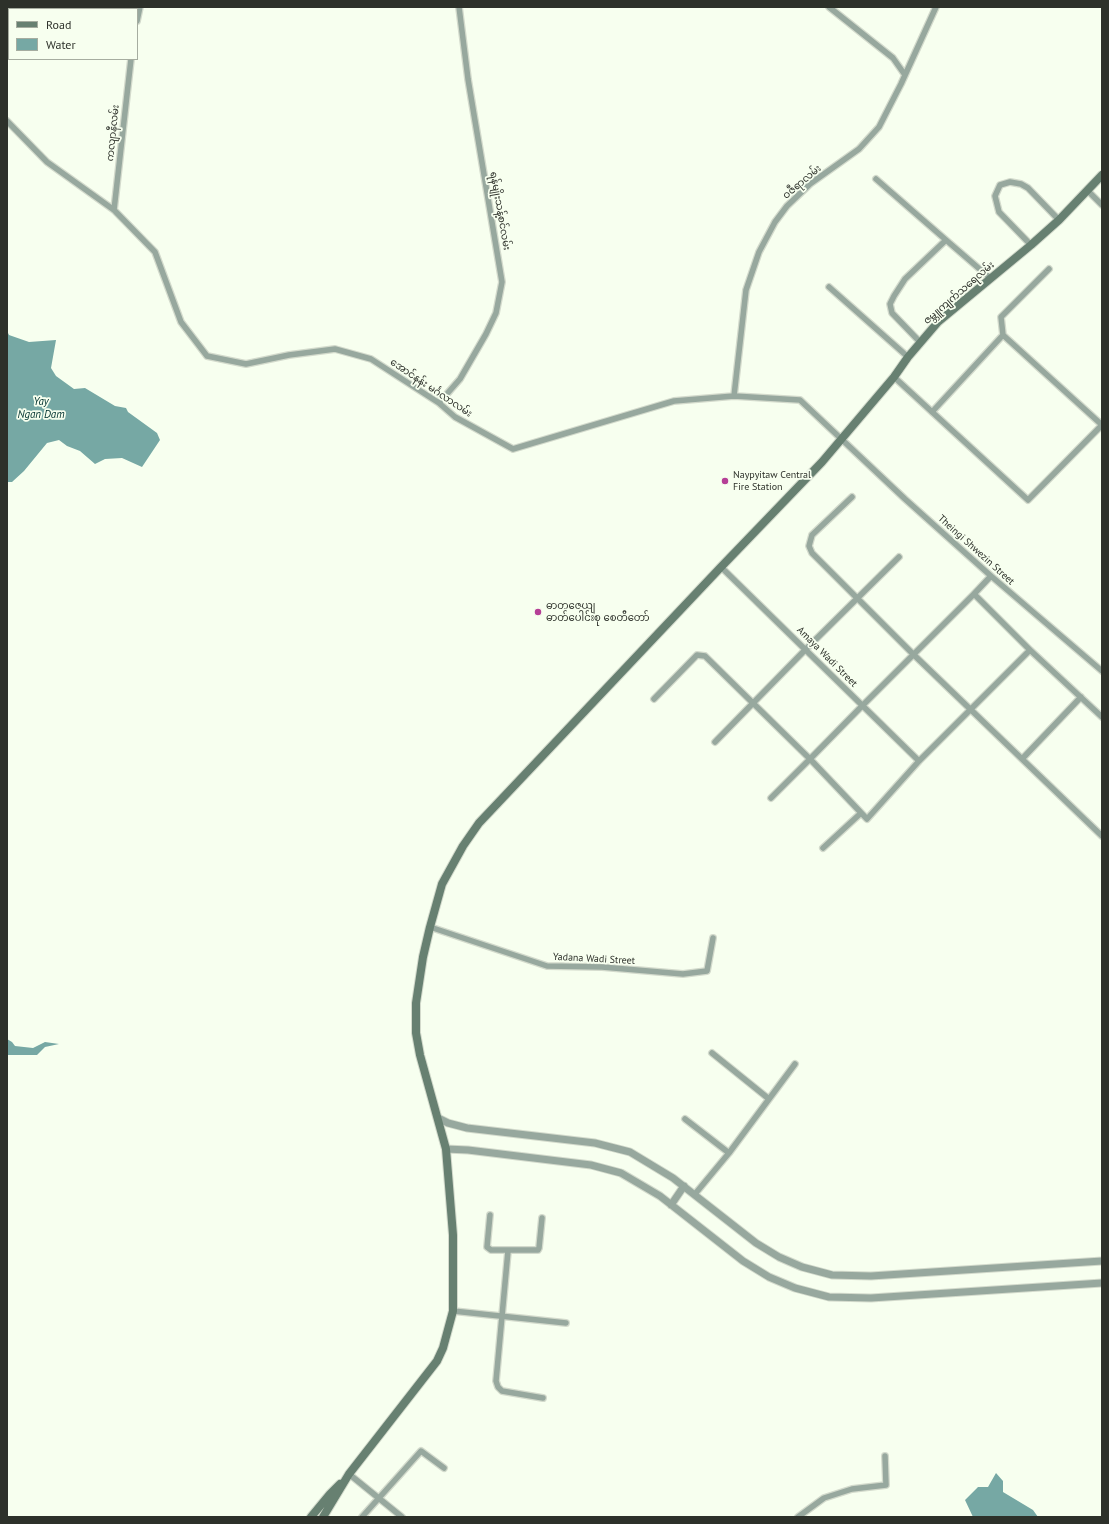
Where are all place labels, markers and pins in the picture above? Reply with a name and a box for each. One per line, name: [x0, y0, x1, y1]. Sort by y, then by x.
place label: Naypyitaw Central Fire Station: [733, 469, 811, 492]
marker: Naypyitaw Central Fire Station: [720, 476, 730, 486]
place label: ဓာတုဇေယျ ဓာတ်ပေါင်းစု စေတီတော်: [546, 600, 650, 624]
marker: ဓာတုဇေယျ ဓာတ်ပေါင်းစု စေတီတော်: [533, 607, 543, 617]

